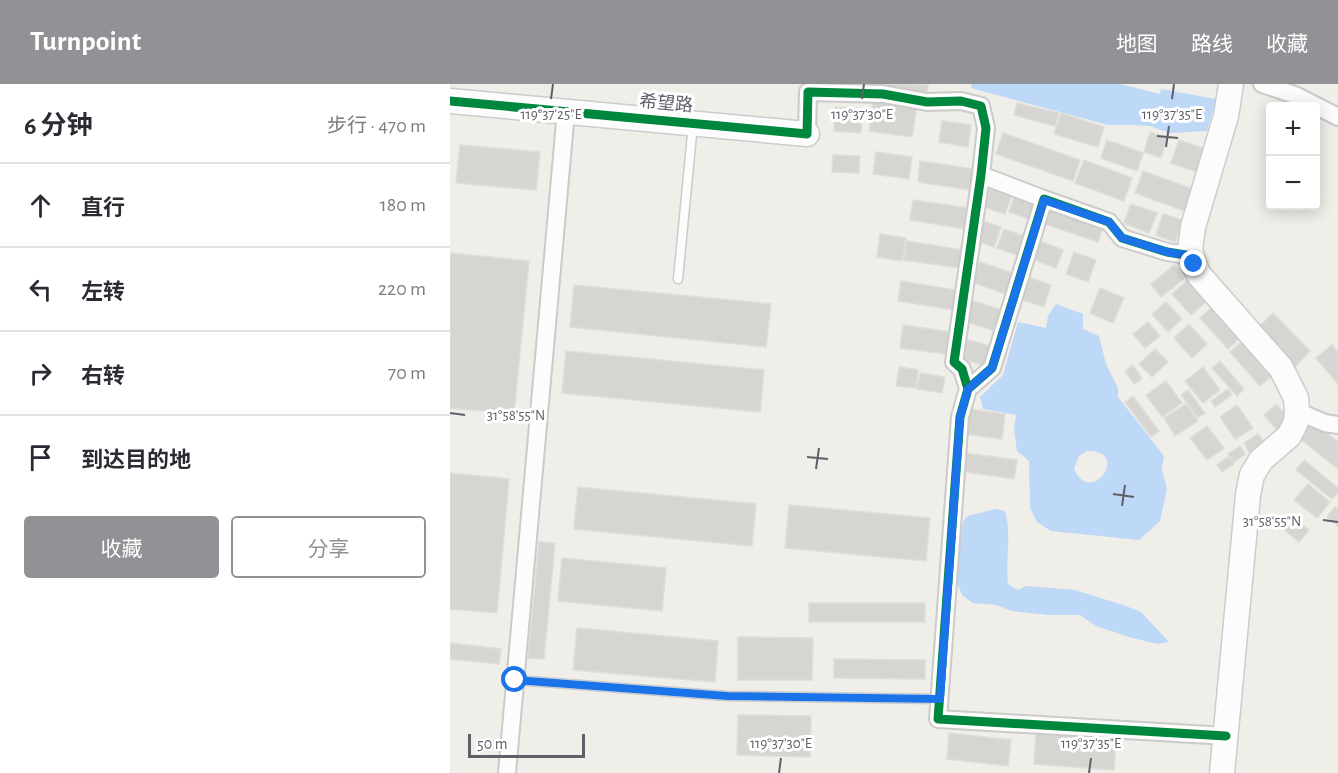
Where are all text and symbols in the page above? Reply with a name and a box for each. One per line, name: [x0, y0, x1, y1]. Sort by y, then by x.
text: Turnpoint: [30, 28, 141, 56]
text: 地图: [1116, 34, 1158, 55]
text: 路线: [1191, 34, 1233, 55]
text: 收藏: [1266, 34, 1308, 55]
street label: 希望路: [638, 91, 694, 115]
map controls: [1266, 102, 1320, 210]
button: +: [1266, 102, 1320, 156]
text: 119°37'25"E: [520, 107, 582, 122]
text: 119°37'30"E: [831, 107, 893, 122]
text: 119°37'35"E: [1142, 107, 1202, 122]
text: 6 分钟: [24, 113, 92, 139]
text: 步行 · 470 m: [327, 116, 426, 136]
button: −: [1266, 156, 1320, 210]
icon: ahead: [24, 189, 57, 222]
text: 180 m: [380, 195, 426, 215]
text: 直行: [81, 197, 125, 219]
route end: [1180, 250, 1206, 276]
icon: left: [24, 273, 57, 306]
text: 220 m: [378, 279, 426, 299]
text: 左转: [81, 281, 125, 303]
icon: right: [24, 357, 57, 390]
text: 70 m: [388, 363, 426, 383]
text: 右转: [81, 365, 125, 387]
text: 31°58'55"N: [487, 408, 545, 423]
icon: arrive: [24, 441, 57, 474]
text: 到达目的地: [81, 449, 191, 471]
text: 31°58'55"N: [1243, 514, 1301, 529]
button: 收藏: [24, 516, 219, 578]
button: 分享: [231, 516, 426, 578]
route start: [501, 666, 527, 692]
scale bar: [468, 731, 585, 758]
text: 50 m: [477, 736, 508, 752]
text: 119°37'30"E: [750, 736, 812, 751]
text: 119°37'35"E: [1061, 736, 1121, 751]

